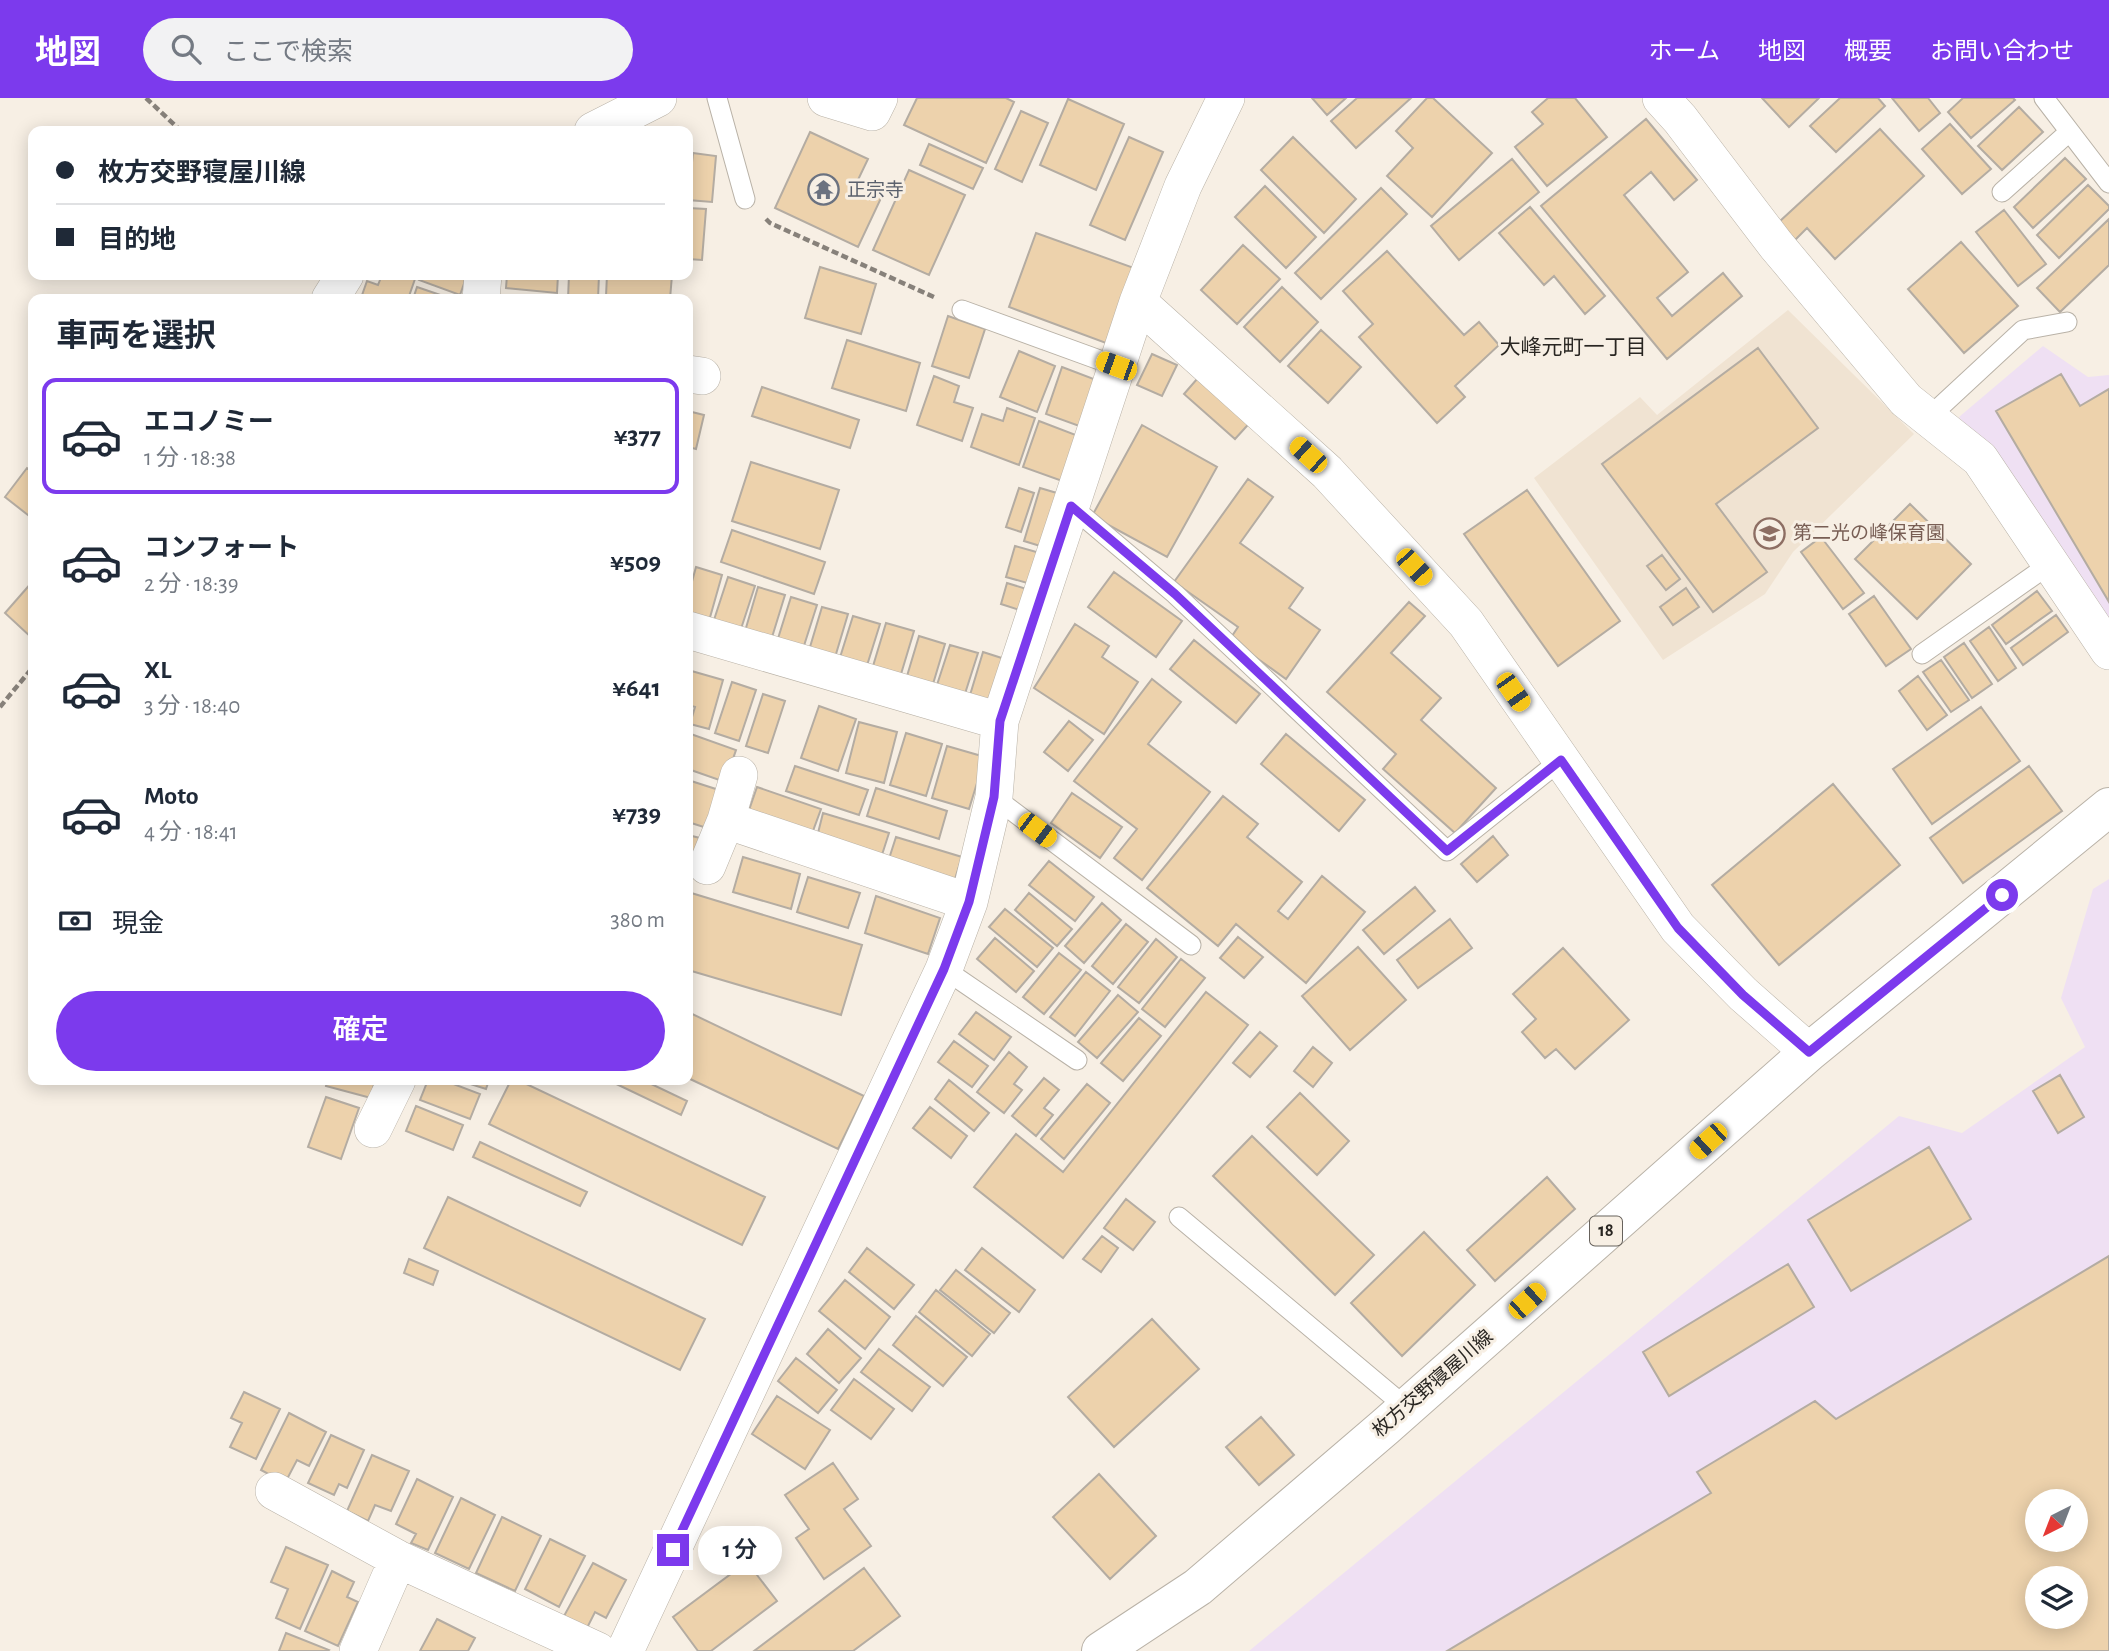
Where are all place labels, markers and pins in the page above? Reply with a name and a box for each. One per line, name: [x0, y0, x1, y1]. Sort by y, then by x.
temple icon: 正宗寺: [807, 173, 841, 207]
place label: 正宗寺: [847, 179, 904, 200]
school or university icon: 第二光の峰保育園: [1753, 516, 1787, 550]
place label: 第二光の峰保育園: [1793, 523, 1945, 543]

